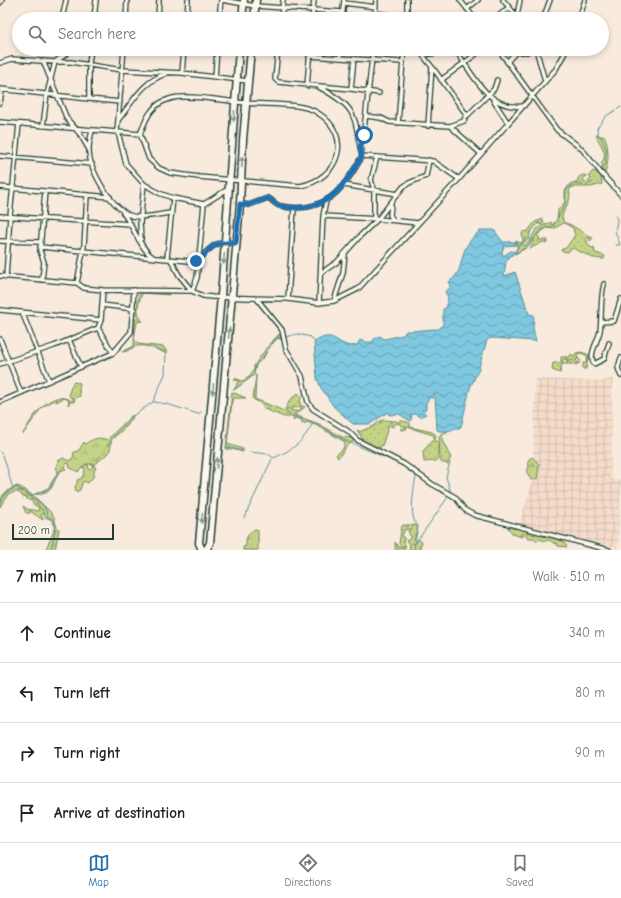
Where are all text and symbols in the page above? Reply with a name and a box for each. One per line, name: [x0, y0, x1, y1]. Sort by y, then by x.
search box: [12, 12, 609, 56]
icon: search: [26, 23, 48, 45]
text: Search here: [58, 25, 136, 43]
one-way arrow: [230, 110, 237, 122]
route start: [355, 126, 373, 144]
one-way arrow: [239, 156, 246, 168]
route end: [187, 252, 205, 270]
one-way arrow: [220, 253, 227, 265]
one-way arrow: [225, 327, 232, 339]
one-way arrow: [209, 383, 216, 395]
one-way arrow: [214, 457, 220, 469]
one-way arrow: [198, 512, 205, 524]
scale bar: [12, 522, 114, 541]
text: 200 m: [18, 524, 50, 537]
text: 7 min: [16, 567, 57, 586]
text: Walk · 510 m: [533, 569, 605, 584]
icon: ahead: [16, 622, 38, 644]
text: Continue: [54, 624, 111, 642]
text: 340 m: [569, 625, 605, 640]
icon: left: [16, 682, 38, 704]
text: Turn left: [54, 684, 110, 702]
text: 80 m: [575, 685, 605, 700]
icon: right: [16, 742, 38, 764]
text: Turn right: [54, 744, 120, 762]
text: 90 m: [575, 745, 605, 760]
icon: arrive: [16, 802, 38, 824]
text: Arrive at destination: [54, 804, 185, 822]
tab: Map: [88, 852, 110, 889]
tab: Directions: [285, 852, 331, 889]
tab: Saved: [506, 852, 533, 889]

